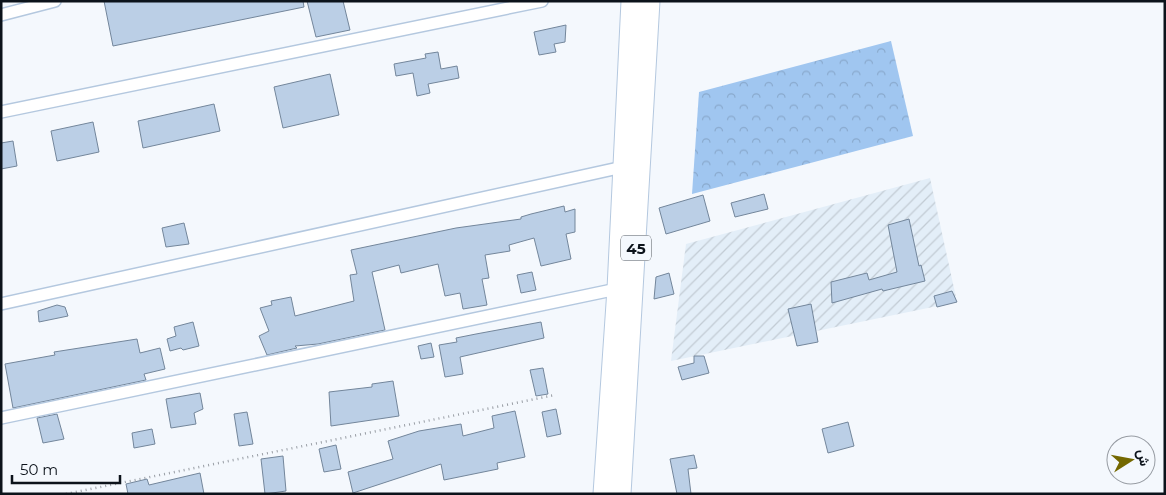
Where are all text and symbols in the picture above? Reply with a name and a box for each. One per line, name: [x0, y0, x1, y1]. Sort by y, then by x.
road number: 45: [621, 236, 651, 260]
north arrow: [1106, 435, 1156, 485]
text: ش: [1133, 448, 1154, 468]
scale bar: [12, 452, 120, 484]
text: 50 m: [20, 460, 58, 479]

